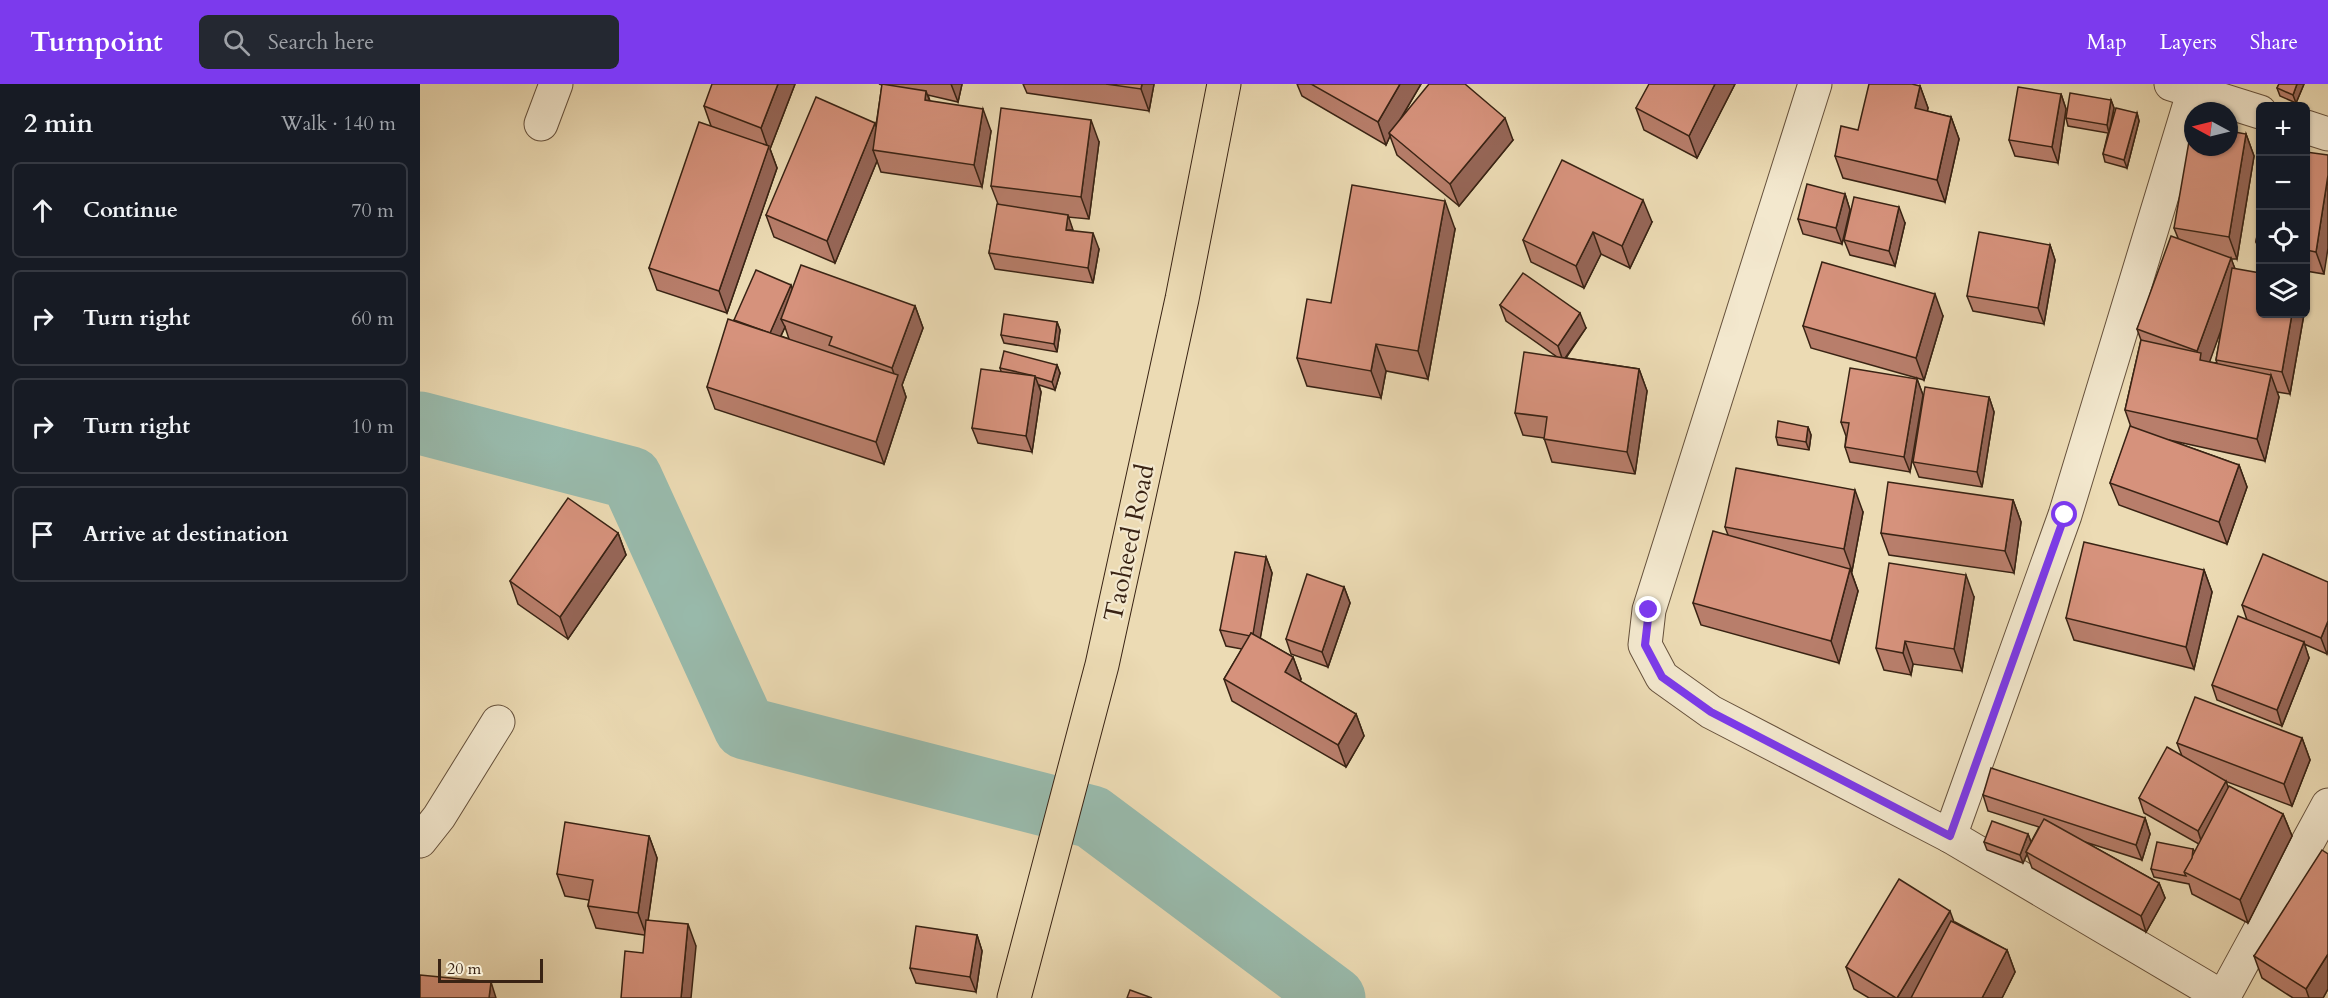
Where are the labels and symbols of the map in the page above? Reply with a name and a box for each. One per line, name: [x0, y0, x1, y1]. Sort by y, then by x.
north arrow: [2184, 102, 2238, 156]
street label: Taoheed Road: [1095, 461, 1163, 625]
route start: [2051, 501, 2077, 527]
route end: [1635, 596, 1661, 622]
scale bar: [438, 956, 543, 984]

